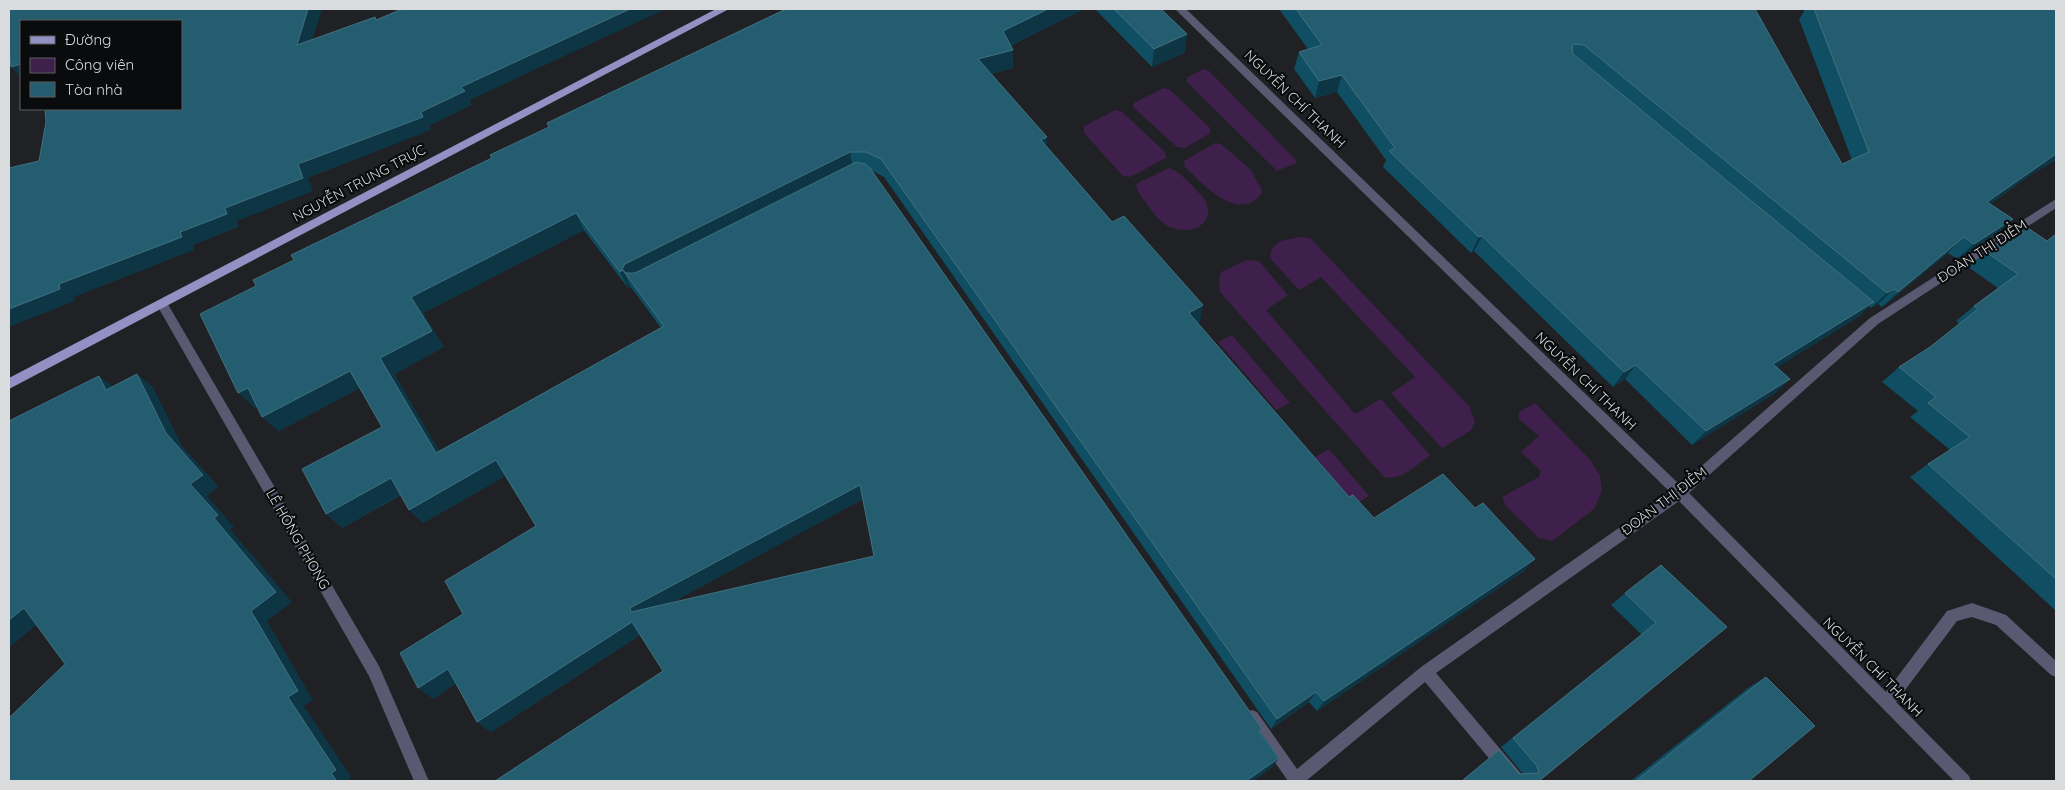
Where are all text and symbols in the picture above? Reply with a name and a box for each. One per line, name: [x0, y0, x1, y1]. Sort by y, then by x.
legend: [20, 20, 182, 110]
text: Đường: [65, 30, 111, 49]
street label: NGUYỄN CHÍ THANH: [1241, 46, 1349, 152]
text: Công viên: [65, 55, 134, 74]
text: Tòa nhà: [65, 80, 123, 99]
street label: NGUYỄN TRUNG TRỰC: [289, 140, 429, 226]
street label: ĐOÀN THỊ ĐIỂM: [1933, 215, 2030, 287]
street label: NGUYỄN CHÍ THANH: [1532, 328, 1640, 434]
street label: ĐOÀN THỊ ĐIỂM: [1617, 462, 1710, 539]
street label: LÊ HỒNG PHONG: [262, 486, 334, 592]
street label: NGUYỄN CHÍ THANH: [1819, 613, 1927, 721]

